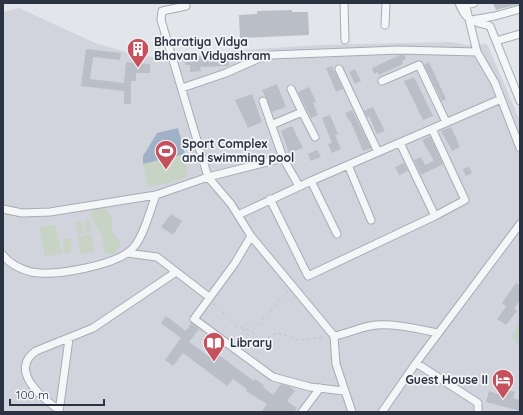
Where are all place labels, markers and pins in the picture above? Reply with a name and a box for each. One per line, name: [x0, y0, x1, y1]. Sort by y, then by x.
place label: Bharatiya Vidya Bhavan Vidyashram: [154, 34, 271, 63]
building icon: Bharatiya Vidya Bhavan Vidyashram: [125, 36, 151, 69]
place label: Sport Complex and swimming pool: [182, 136, 294, 165]
sports icon: Sport Complex and swimming pool: [153, 138, 179, 171]
library icon: Library: [201, 330, 227, 363]
place label: Library: [230, 335, 272, 350]
hotel icon: Guest House II: [490, 367, 516, 400]
place label: Guest House II: [405, 372, 488, 387]

